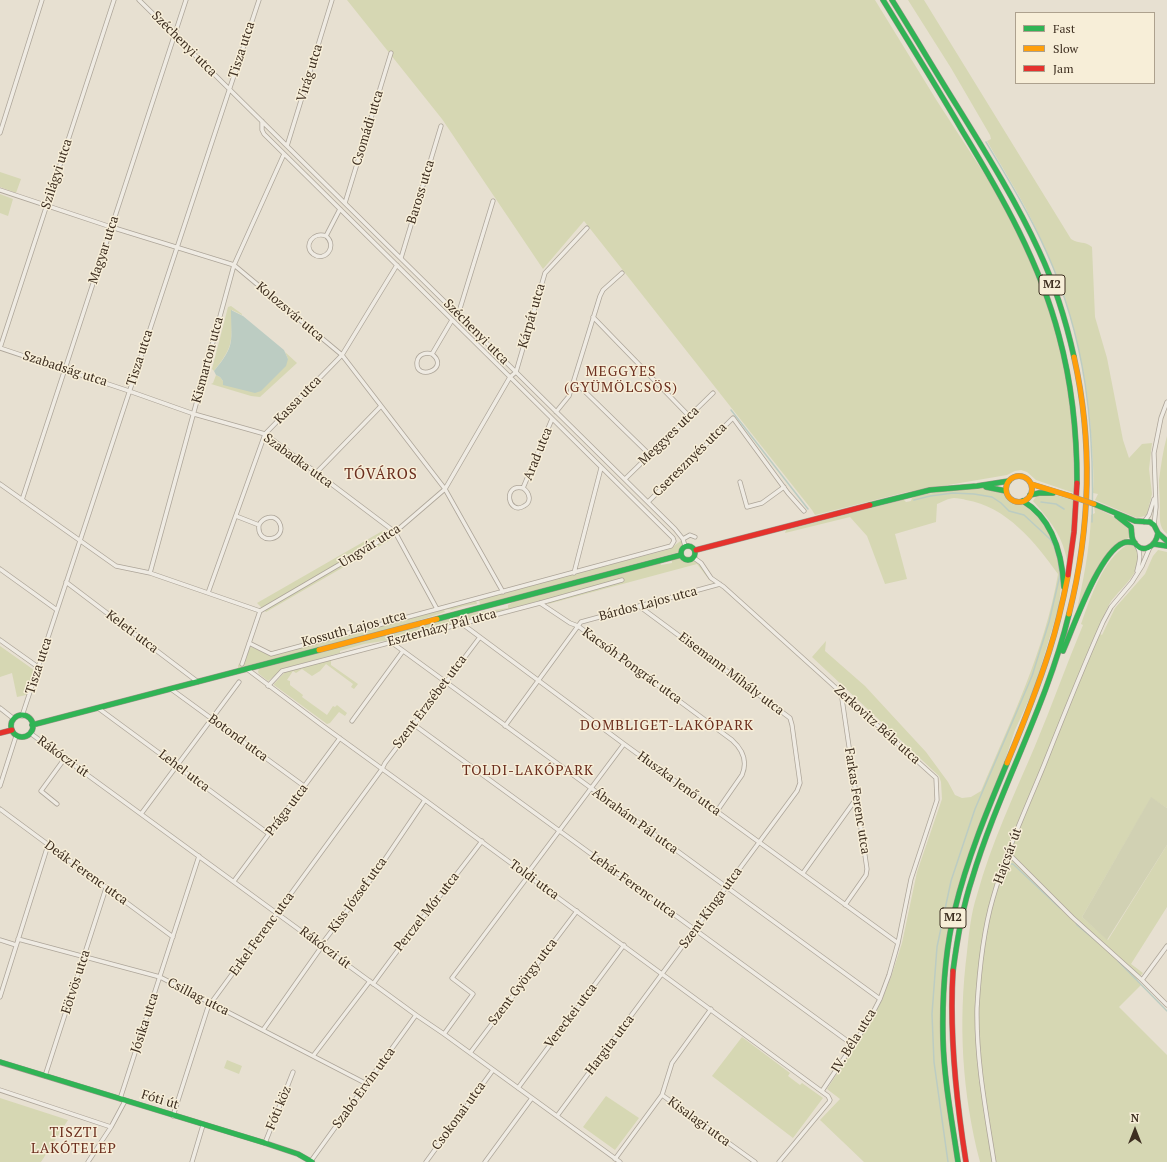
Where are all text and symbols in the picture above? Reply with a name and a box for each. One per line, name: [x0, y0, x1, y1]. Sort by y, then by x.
street label: Széchenyi utca: [148, 8, 220, 80]
legend: [1015, 12, 1155, 84]
street label: Tisza utca: [226, 20, 258, 80]
text: Fast: [1053, 21, 1075, 36]
text: Slow: [1053, 41, 1078, 56]
street label: Virág utca: [294, 42, 326, 104]
text: Jam: [1053, 61, 1074, 76]
street label: Csomádi utca: [349, 88, 387, 168]
street label: Szilágyi utca: [38, 137, 76, 211]
street label: Baross utca: [404, 158, 438, 226]
street label: Magyar utca: [86, 214, 122, 286]
road number: M2: [1039, 275, 1065, 295]
street label: Kolozsvár utca: [253, 279, 327, 345]
street label: Kárpát utca: [515, 282, 549, 350]
street label: Széchenyi utca: [440, 296, 512, 368]
street label: Kismarton utca: [189, 315, 227, 405]
street label: Tisza utca: [124, 328, 156, 388]
street label: Szabadság utca: [21, 348, 109, 390]
district label: MEGGYES (GYÜMÖLCSÖS): [564, 364, 678, 396]
street label: Kassa utca: [271, 373, 325, 427]
street label: Meggyes utca: [636, 403, 702, 469]
street label: Cseresznyés utca: [650, 420, 730, 500]
street label: Arad utca: [520, 425, 556, 483]
street label: Szabadka utca: [260, 431, 336, 491]
district label: TÓVÁROS: [344, 466, 418, 484]
street label: Ungvár utca: [336, 521, 404, 571]
street label: Bárdos Lajos utca: [597, 583, 699, 625]
street label: Eszterházy Pál utca: [386, 606, 498, 650]
street label: Keleti utca: [103, 607, 161, 657]
street label: Kossuth Lajos utca: [300, 608, 408, 650]
street label: Kacsóh Pongrác utca: [579, 625, 685, 707]
street label: Eisemann Mihály utca: [675, 629, 787, 719]
street label: Tisza utca: [23, 636, 55, 696]
street label: Szent Erzsébet utca: [390, 652, 470, 752]
street label: Zerkovitz Béla utca: [831, 682, 923, 768]
street label: Botond utca: [205, 711, 271, 765]
district label: DOMBLIGET-LAKÓPARK: [580, 718, 754, 734]
street label: Rákóczi út: [34, 733, 92, 781]
street label: Lehel utca: [155, 747, 213, 795]
street label: Farkas Ferenc utca: [841, 747, 873, 855]
street label: Huszka Jenő utca: [634, 749, 724, 819]
district label: TOLDI-LAKÓPARK: [462, 763, 594, 779]
street label: Prága utca: [262, 781, 312, 839]
street label: Ábrahám Pál utca: [589, 785, 681, 857]
street label: Hajcsár út: [991, 826, 1025, 886]
street label: Deák Ferenc utca: [41, 838, 131, 908]
street label: Lehár Ferenc utca: [587, 848, 679, 922]
street label: Kiss József utca: [325, 854, 391, 936]
street label: Toldi utca: [506, 857, 562, 903]
street label: Szent Kinga utca: [676, 864, 746, 952]
street label: Perczel Mór utca: [391, 869, 463, 955]
street label: Erkel Ferenc utca: [226, 889, 298, 979]
road number: M2: [940, 908, 966, 928]
street label: Rákóczi út: [296, 924, 354, 972]
street label: Szent György utca: [485, 936, 561, 1028]
street label: Eötvös utca: [58, 948, 94, 1016]
street label: Csillag utca: [165, 975, 231, 1019]
street label: Vereckei utca: [542, 981, 600, 1051]
street label: Jósika utca: [128, 991, 162, 1055]
street label: IV. Béla utca: [828, 1006, 880, 1076]
street label: Hargita utca: [582, 1012, 638, 1078]
street label: Szabó Ervin utca: [329, 1044, 399, 1132]
street label: Csokonai utca: [429, 1079, 489, 1153]
street label: Fóti köz: [263, 1084, 295, 1132]
street label: Fóti út: [139, 1087, 181, 1113]
street label: Kisalagi utca: [665, 1094, 733, 1150]
north arrow: [1115, 1110, 1155, 1150]
text: N: [1131, 1111, 1139, 1125]
district label: TISZTI LAKÓTELEP: [31, 1125, 117, 1158]

